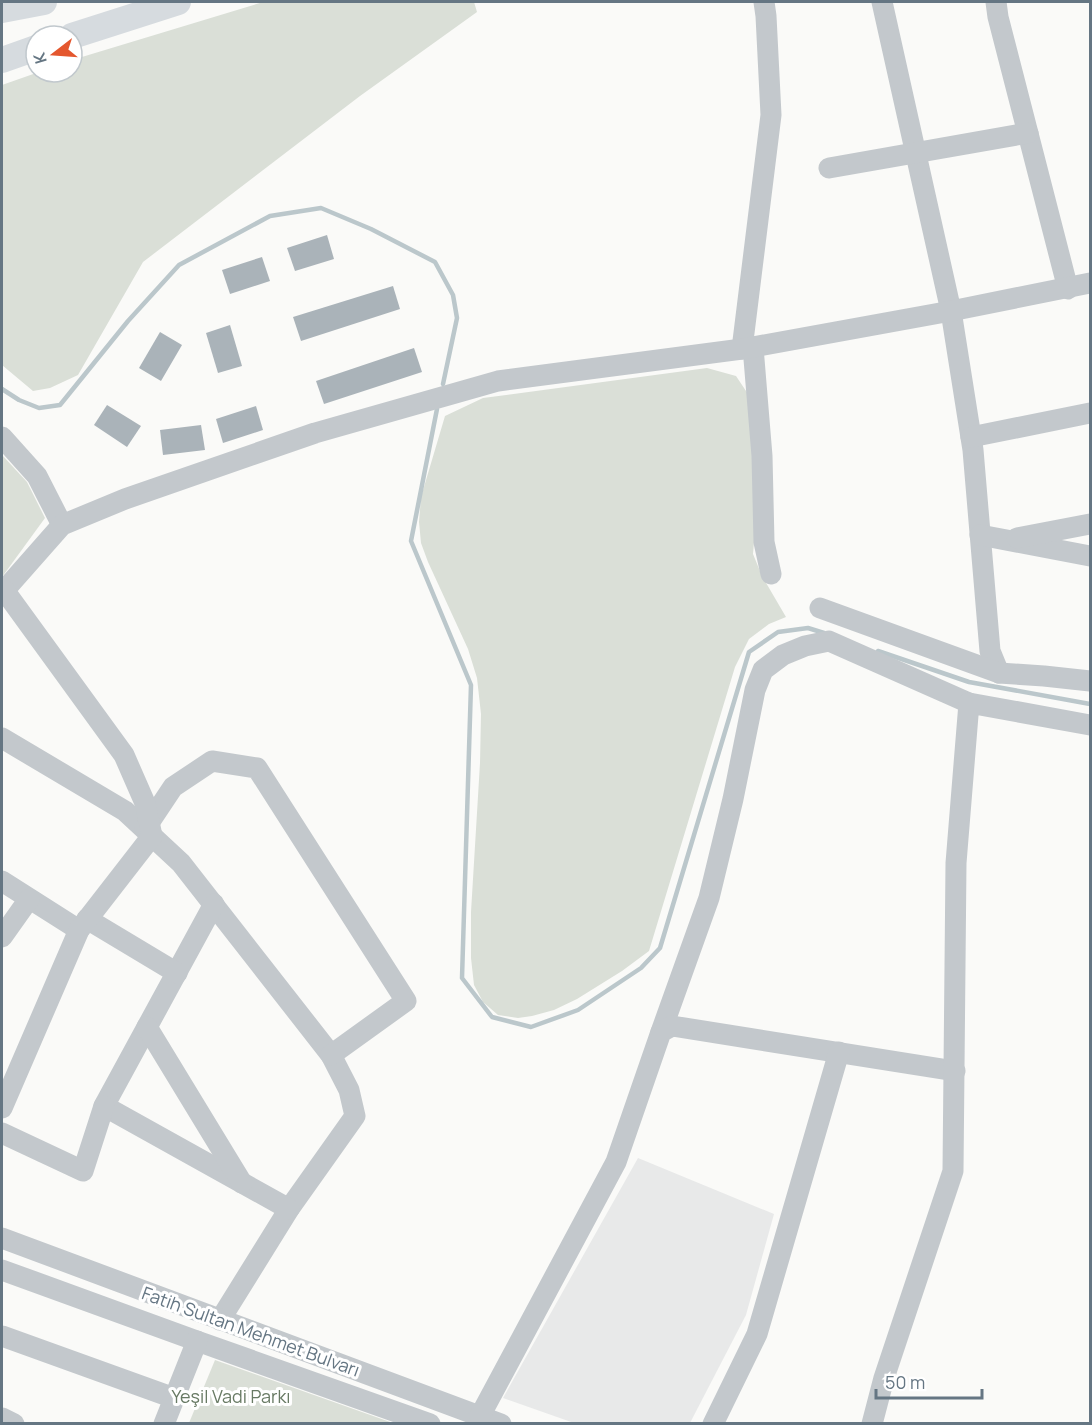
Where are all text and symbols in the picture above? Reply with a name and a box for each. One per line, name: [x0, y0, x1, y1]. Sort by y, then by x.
north arrow: [24, 24, 84, 84]
text: K: [27, 50, 52, 67]
street label: Fatih Sultan Mehmet Bulvarı: [139, 1280, 363, 1382]
scale bar: [876, 1362, 982, 1400]
text: 50 m: [885, 1370, 925, 1394]
park label: Yeşil Vadi Parkı: [171, 1384, 291, 1408]

